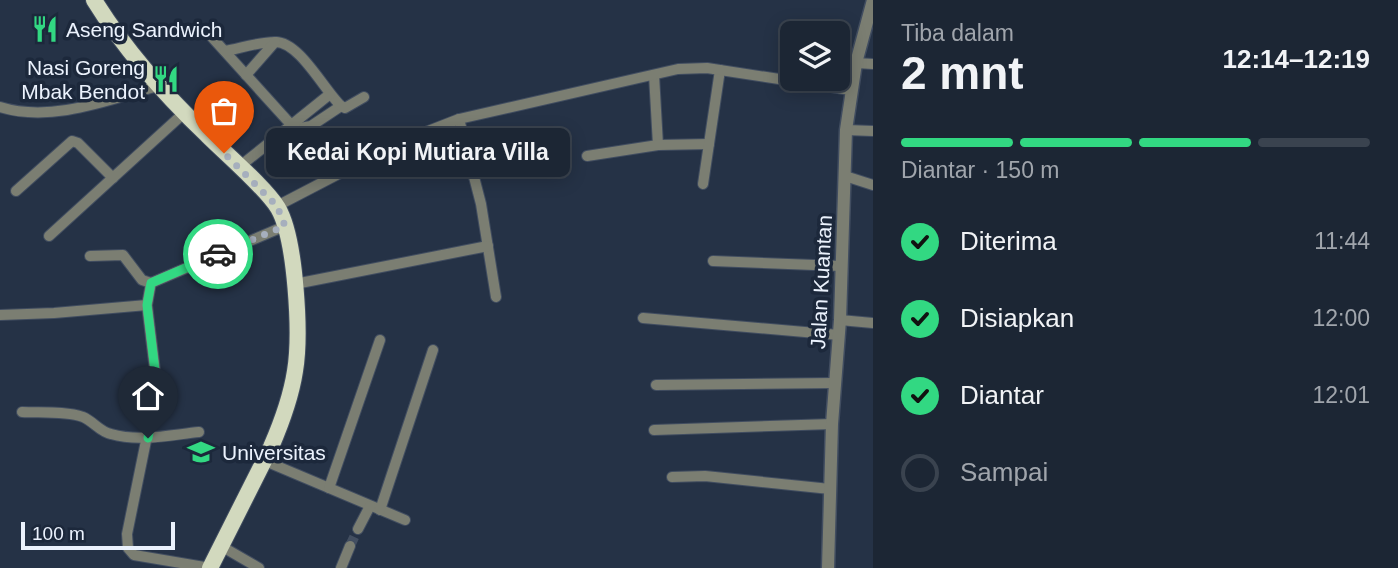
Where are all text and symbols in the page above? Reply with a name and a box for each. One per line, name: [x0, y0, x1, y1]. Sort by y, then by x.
restaurant icon: Aseng Sandwich: [30, 14, 60, 44]
place label: Aseng Sandwich: [66, 18, 222, 41]
text: Tiba dalam: [901, 20, 1014, 46]
map controls: [780, 21, 850, 91]
button: layers: [780, 21, 850, 91]
text: 12:14–12:19: [1223, 44, 1370, 74]
text: 2 mnt: [901, 47, 1024, 99]
place label: Nasi Goreng Mbak Bendot: [21, 56, 145, 103]
restaurant icon: Nasi Goreng Mbak Bendot: [151, 64, 181, 94]
pin: [194, 81, 254, 153]
icon: bag: [205, 92, 243, 130]
callout: Kedai Kopi Mutiara Villa: [266, 128, 570, 178]
text: Kedai Kopi Mutiara Villa: [287, 139, 549, 165]
text: Diantar · 150 m: [901, 157, 1060, 183]
street label: Jalan Kuantan: [806, 214, 836, 350]
courier: [183, 219, 253, 289]
icon: check: [901, 223, 939, 261]
text: Diterima: [960, 226, 1057, 256]
text: 11:44: [1314, 228, 1370, 254]
icon: car: [199, 235, 237, 273]
icon: check: [901, 300, 939, 338]
text: Disiapkan: [960, 303, 1074, 333]
text: 12:00: [1312, 305, 1370, 331]
pin: [118, 366, 178, 438]
icon: home: [129, 377, 167, 415]
icon: check: [901, 377, 939, 415]
text: Diantar: [960, 380, 1044, 410]
text: 12:01: [1312, 382, 1370, 408]
school or university icon: Universitas: [186, 437, 216, 467]
place label: Universitas: [222, 441, 326, 464]
text: Sampai: [960, 457, 1048, 487]
scale bar: [21, 519, 175, 551]
text: 100 m: [32, 523, 85, 544]

